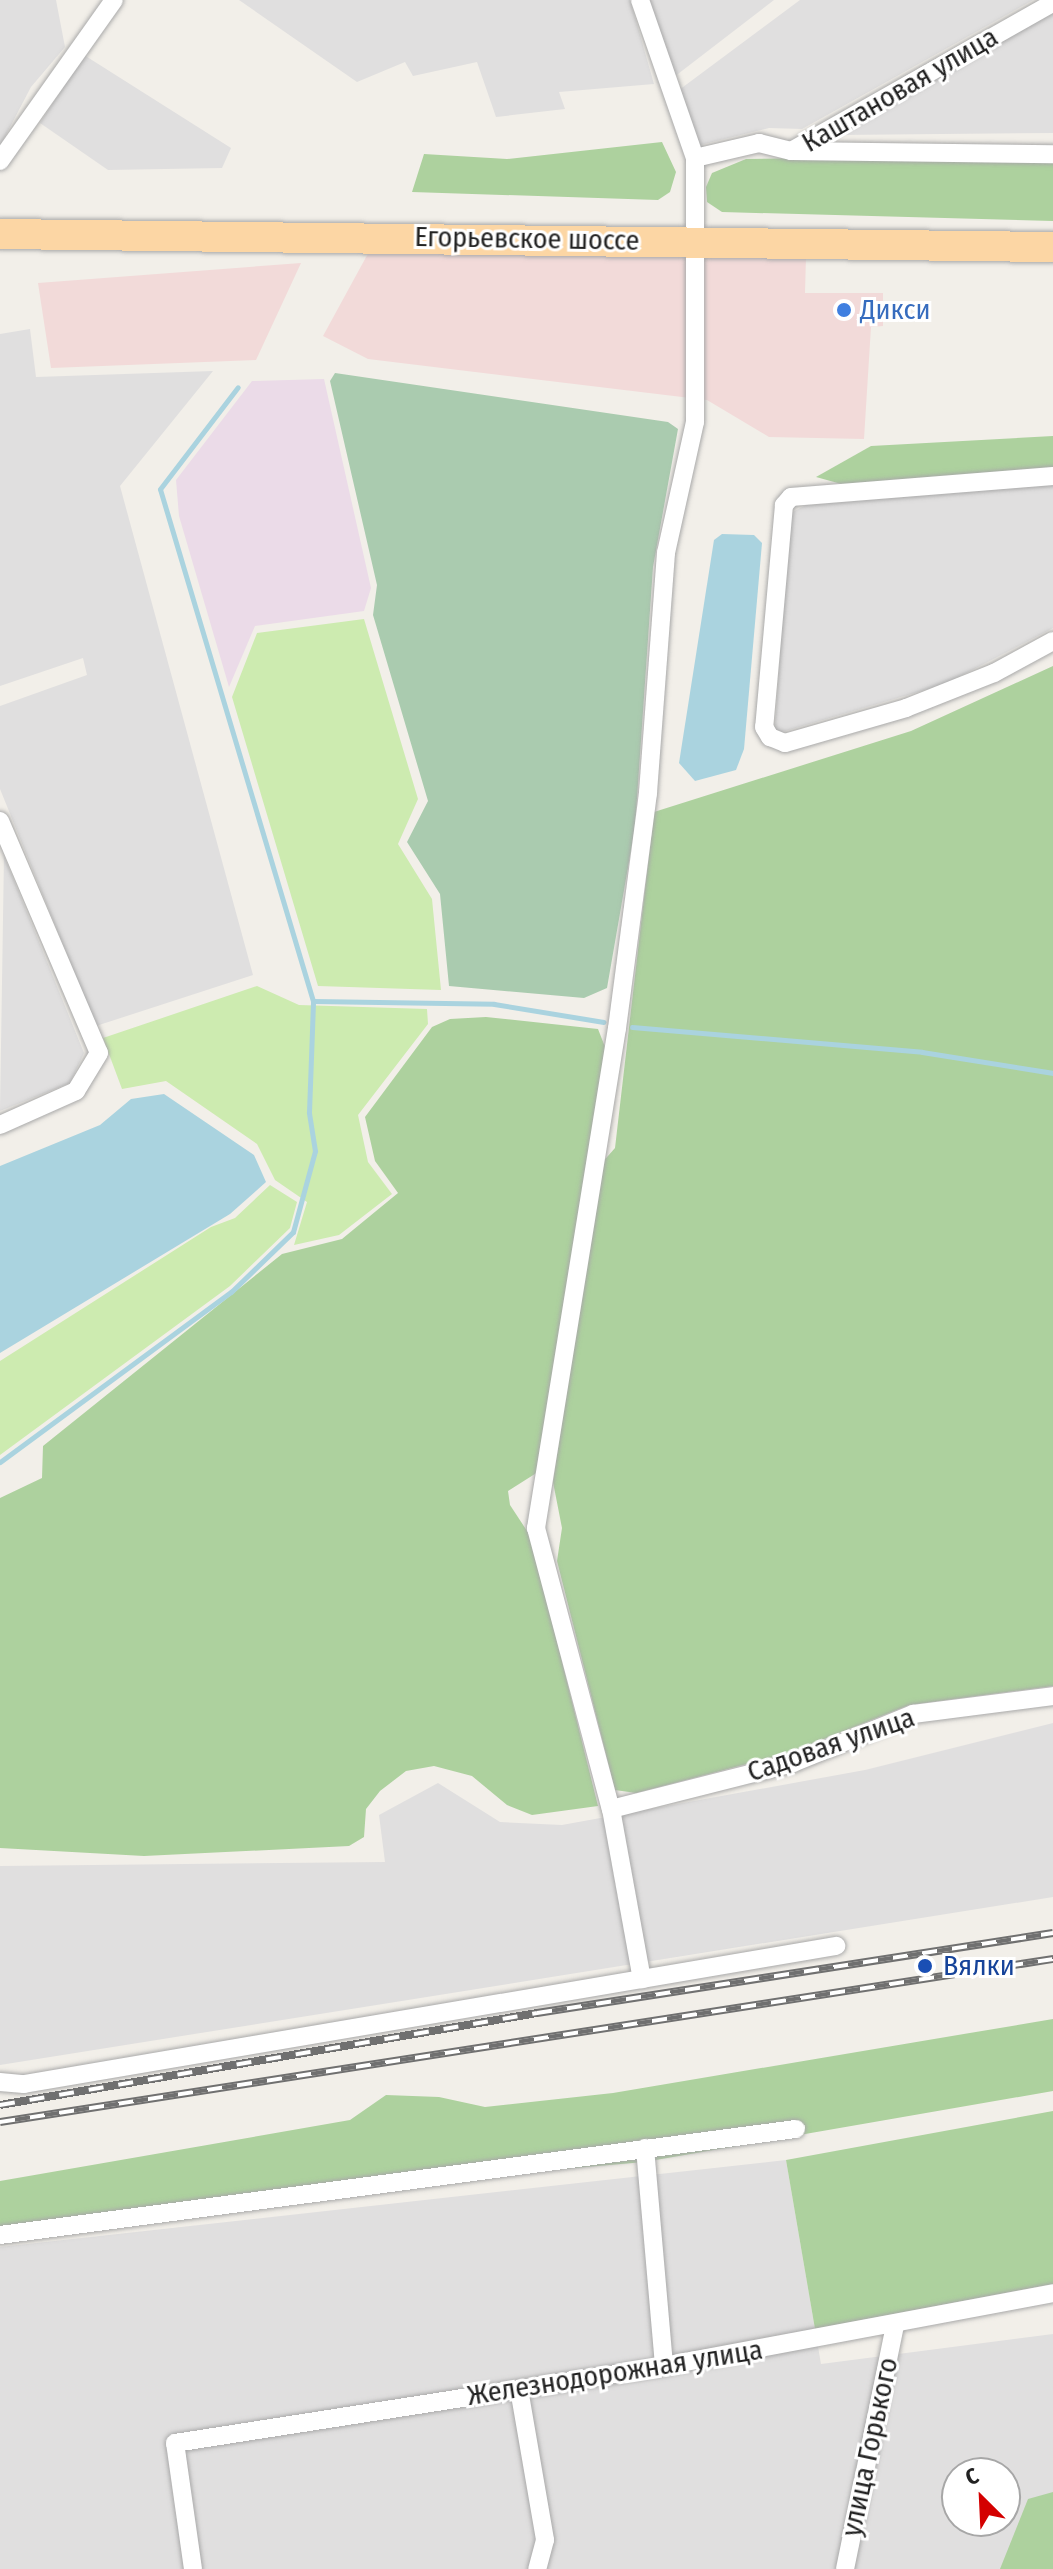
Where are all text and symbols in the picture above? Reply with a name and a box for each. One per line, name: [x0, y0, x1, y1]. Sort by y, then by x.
street label: Каштановая улица: [796, 20, 1004, 160]
street label: Егорьевское шоссе: [414, 220, 640, 258]
place label: Дикси: [860, 293, 931, 327]
marker: Дикси: [835, 301, 853, 319]
street label: Садовая улица: [743, 1701, 919, 1789]
place label: Вялки: [943, 1949, 1015, 1983]
marker: Вялки: [914, 1955, 936, 1977]
street label: Железнодорожная улица: [465, 2333, 765, 2413]
street label: улица Горького: [835, 2355, 905, 2539]
north arrow: [941, 2457, 1021, 2537]
text: С: [961, 2462, 983, 2491]

